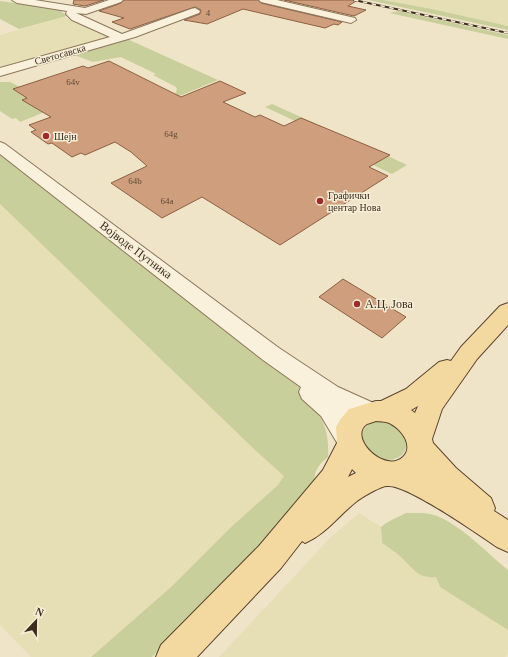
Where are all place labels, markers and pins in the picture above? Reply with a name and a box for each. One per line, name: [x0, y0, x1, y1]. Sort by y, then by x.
marker: Шејн: [41, 131, 51, 141]
place label: Шејн: [54, 131, 77, 142]
place label: Графички центар Нова: [328, 190, 381, 213]
marker: Графички центар Нова: [315, 196, 325, 206]
place label: А.Ц. Јова: [365, 297, 414, 311]
marker: А.Ц. Јова: [352, 299, 362, 309]

